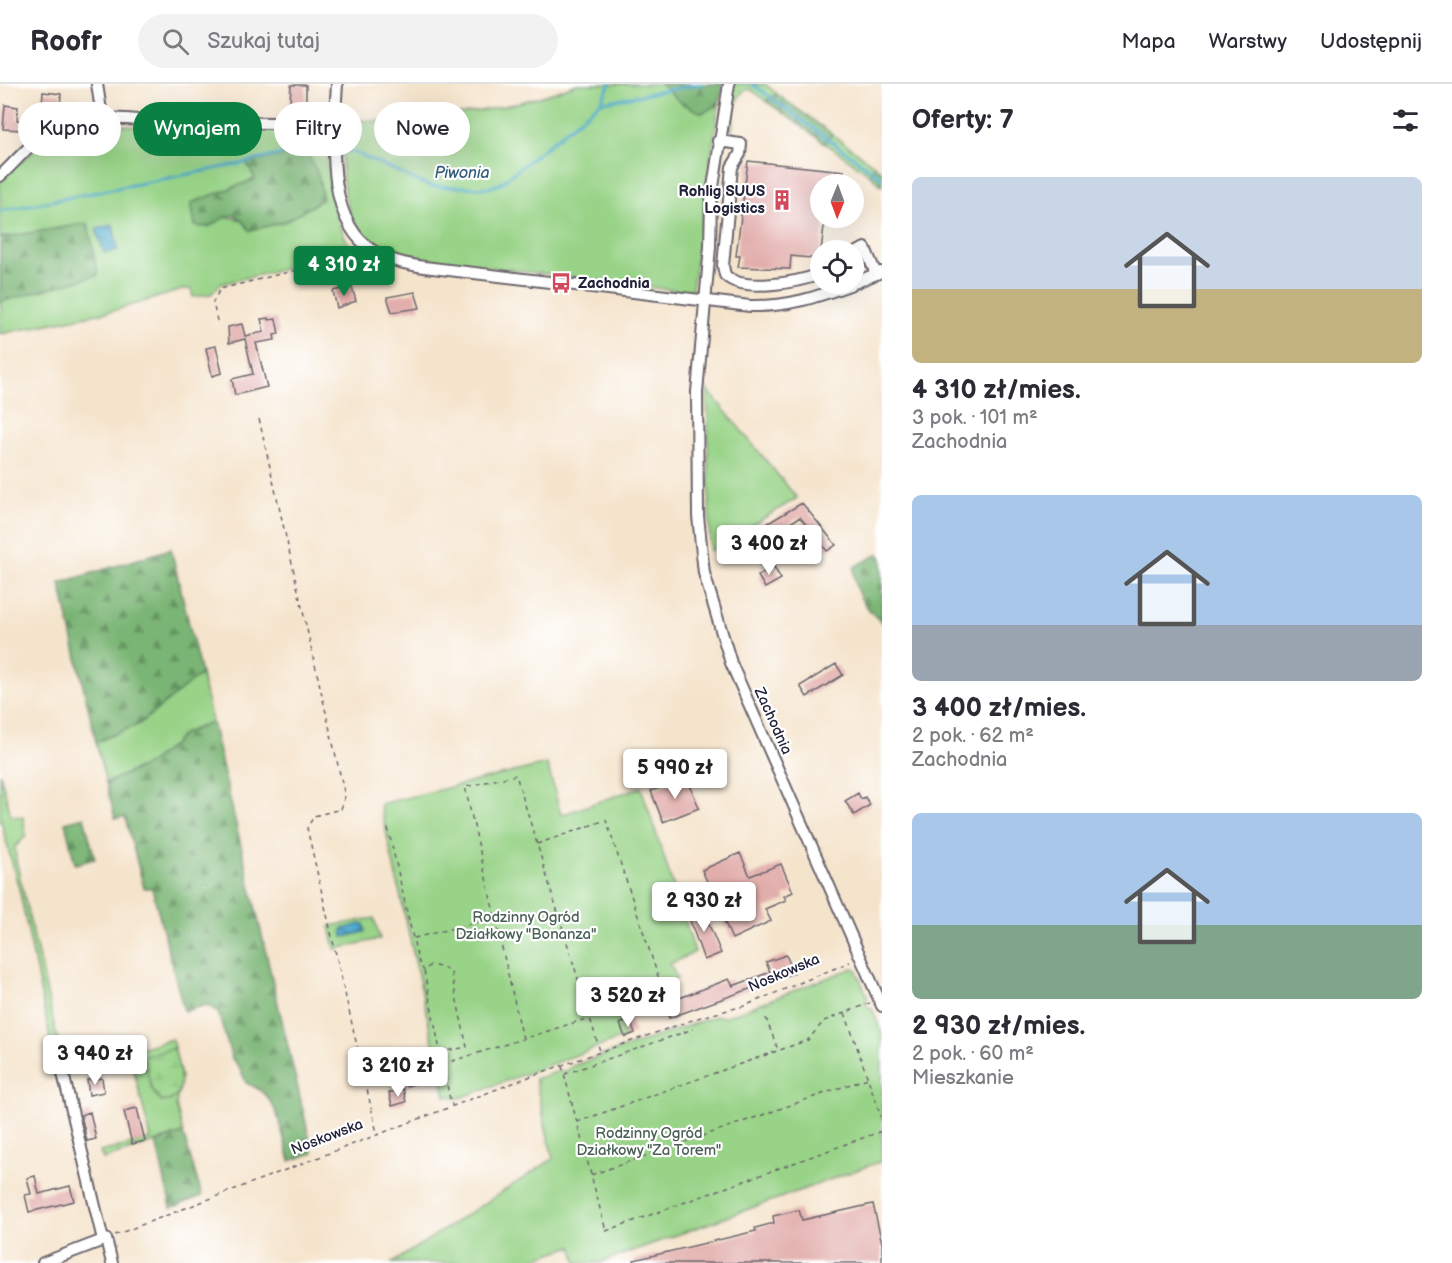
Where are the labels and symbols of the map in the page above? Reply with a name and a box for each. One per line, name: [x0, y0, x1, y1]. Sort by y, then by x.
water label: Piwonia: [434, 164, 490, 183]
north arrow: [810, 174, 864, 228]
place label: Rohlig SUUS Logistics: [678, 182, 765, 218]
building icon: Rohlig SUUS Logistics: [770, 188, 794, 212]
pin: 4 310 zł: [282, 246, 406, 297]
bus stop icon: Zachodnia: [549, 271, 573, 295]
place label: Zachodnia: [578, 274, 650, 293]
pin: 3 400 zł: [707, 525, 831, 576]
street label: Zachodnia: [749, 684, 796, 758]
pin: 5 990 zł: [613, 749, 737, 800]
pin: 2 930 zł: [642, 882, 766, 933]
park label: Rodzinny Ogród Działkowy "Bonanza": [455, 908, 597, 944]
street label: Noskowska: [745, 949, 823, 997]
pin: 3 520 zł: [566, 977, 690, 1028]
pin: 3 940 zł: [33, 1035, 157, 1086]
pin: 3 210 zł: [336, 1047, 460, 1098]
street label: Noskowska: [288, 1115, 366, 1159]
park label: Rodzinny Ogród Działkowy "Za Torem": [577, 1124, 721, 1160]

